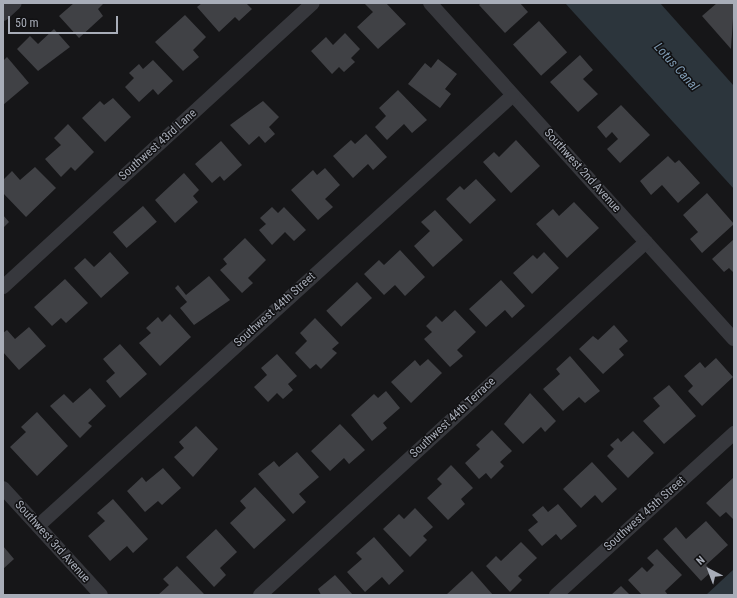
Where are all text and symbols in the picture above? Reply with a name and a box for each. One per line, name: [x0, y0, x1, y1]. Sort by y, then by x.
scale bar: [10, 8, 120, 34]
text: 50 m: [15, 16, 39, 30]
water label: Lotus Canal: [650, 40, 702, 94]
street label: Southwest 43rd Lane: [116, 106, 200, 184]
street label: Southwest 2nd Avenue: [541, 126, 623, 216]
street label: Southwest 44th Street: [231, 270, 319, 350]
street label: Southwest 44th Terrace: [407, 375, 499, 461]
street label: Southwest 45th Street: [601, 474, 689, 554]
street label: Southwest 3rd Avenue: [11, 498, 93, 586]
north arrow: [689, 550, 729, 590]
text: N: [694, 554, 707, 568]

